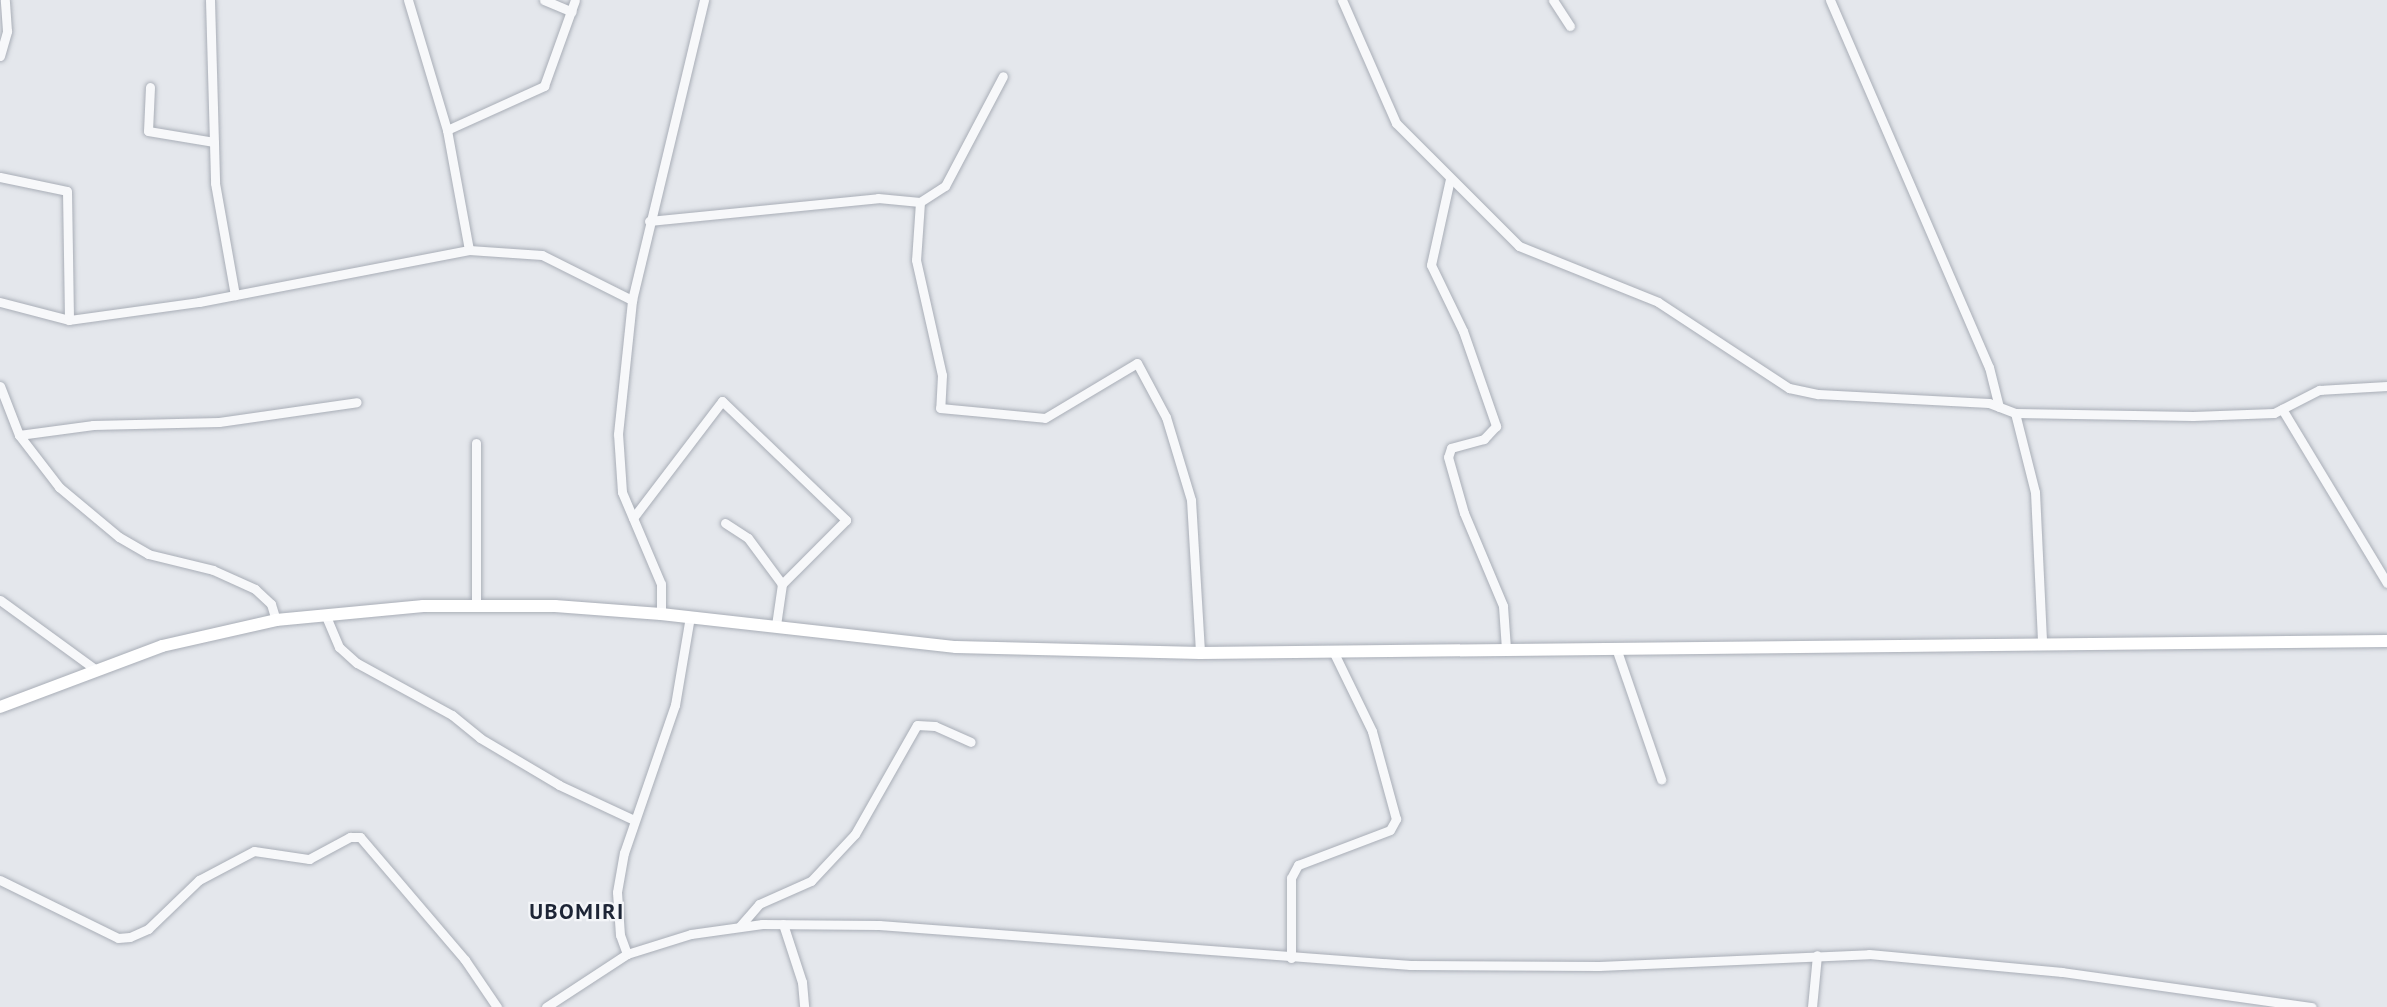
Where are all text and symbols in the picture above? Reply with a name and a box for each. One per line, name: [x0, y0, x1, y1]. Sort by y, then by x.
district label: UBOMIRI: [529, 899, 625, 925]

